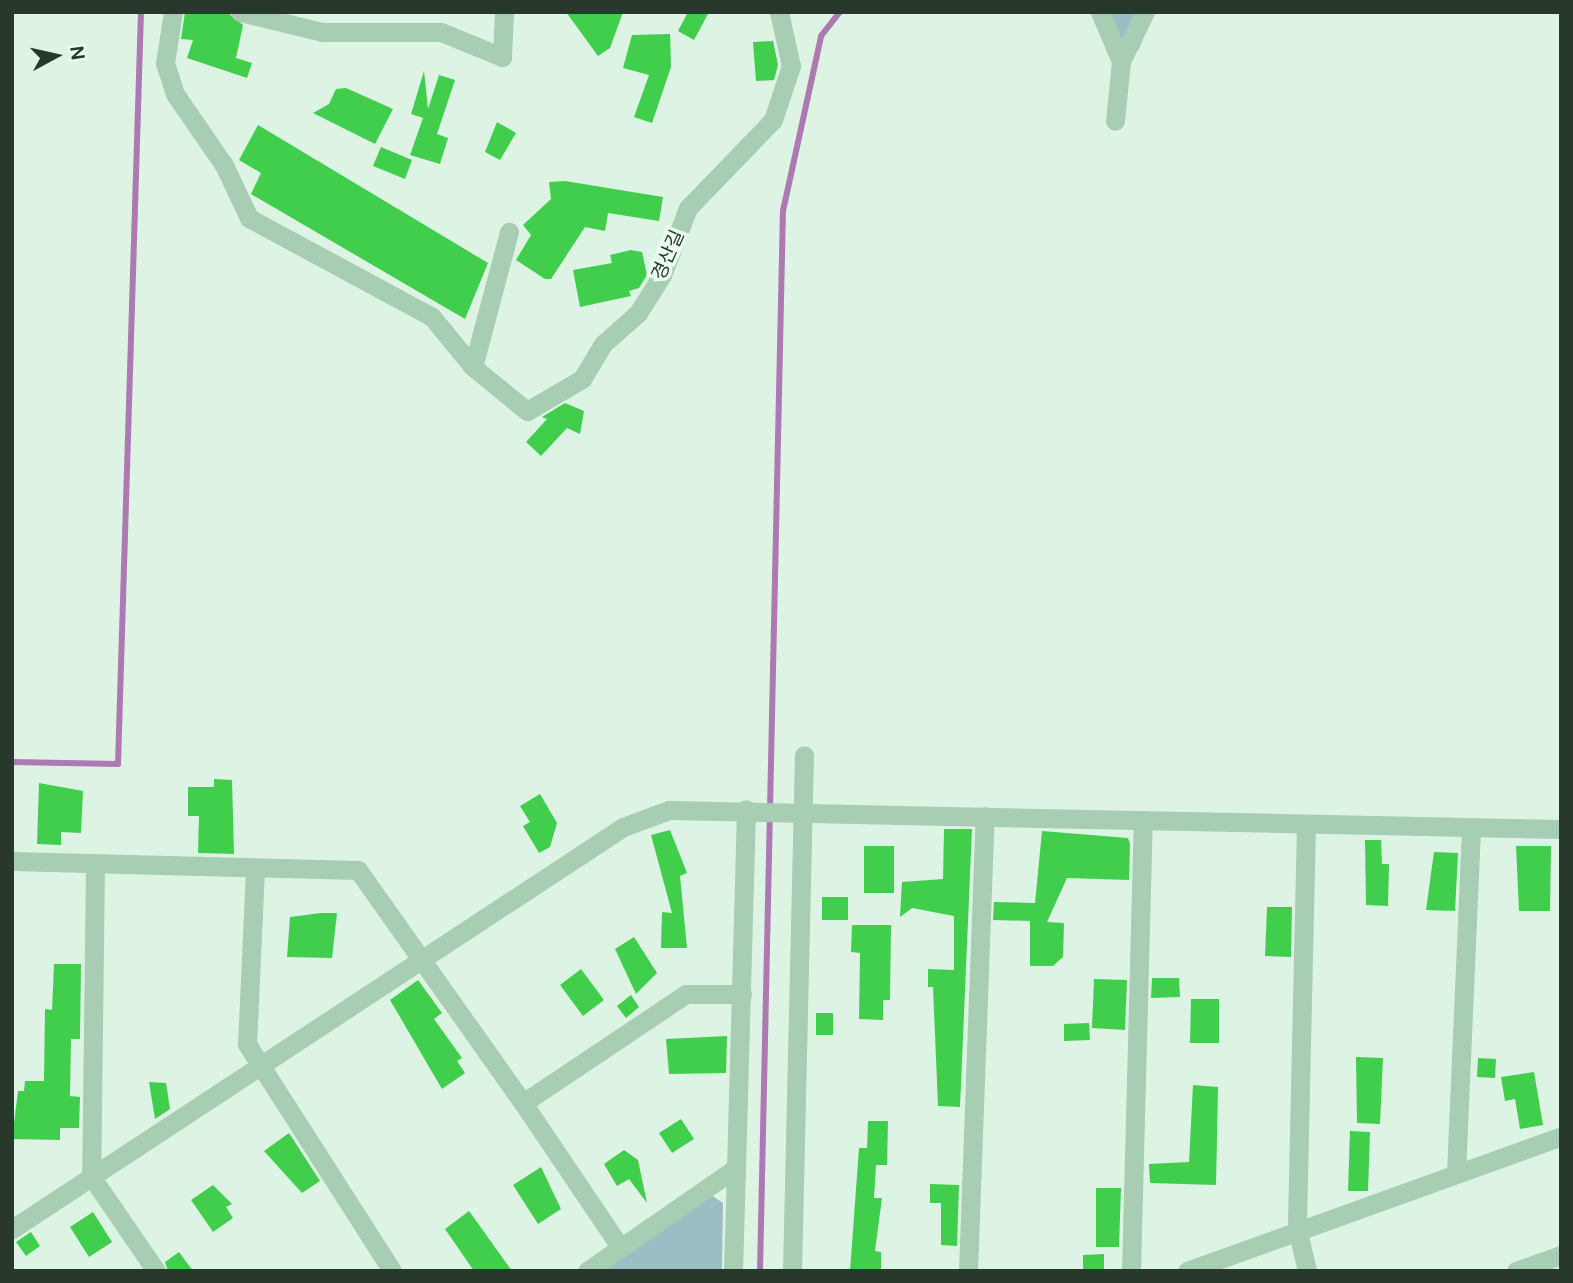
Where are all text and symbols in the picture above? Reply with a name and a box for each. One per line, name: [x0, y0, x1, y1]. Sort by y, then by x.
north arrow: [21, 21, 91, 91]
text: N: [64, 44, 91, 62]
street label: 경산길: [647, 226, 689, 284]

